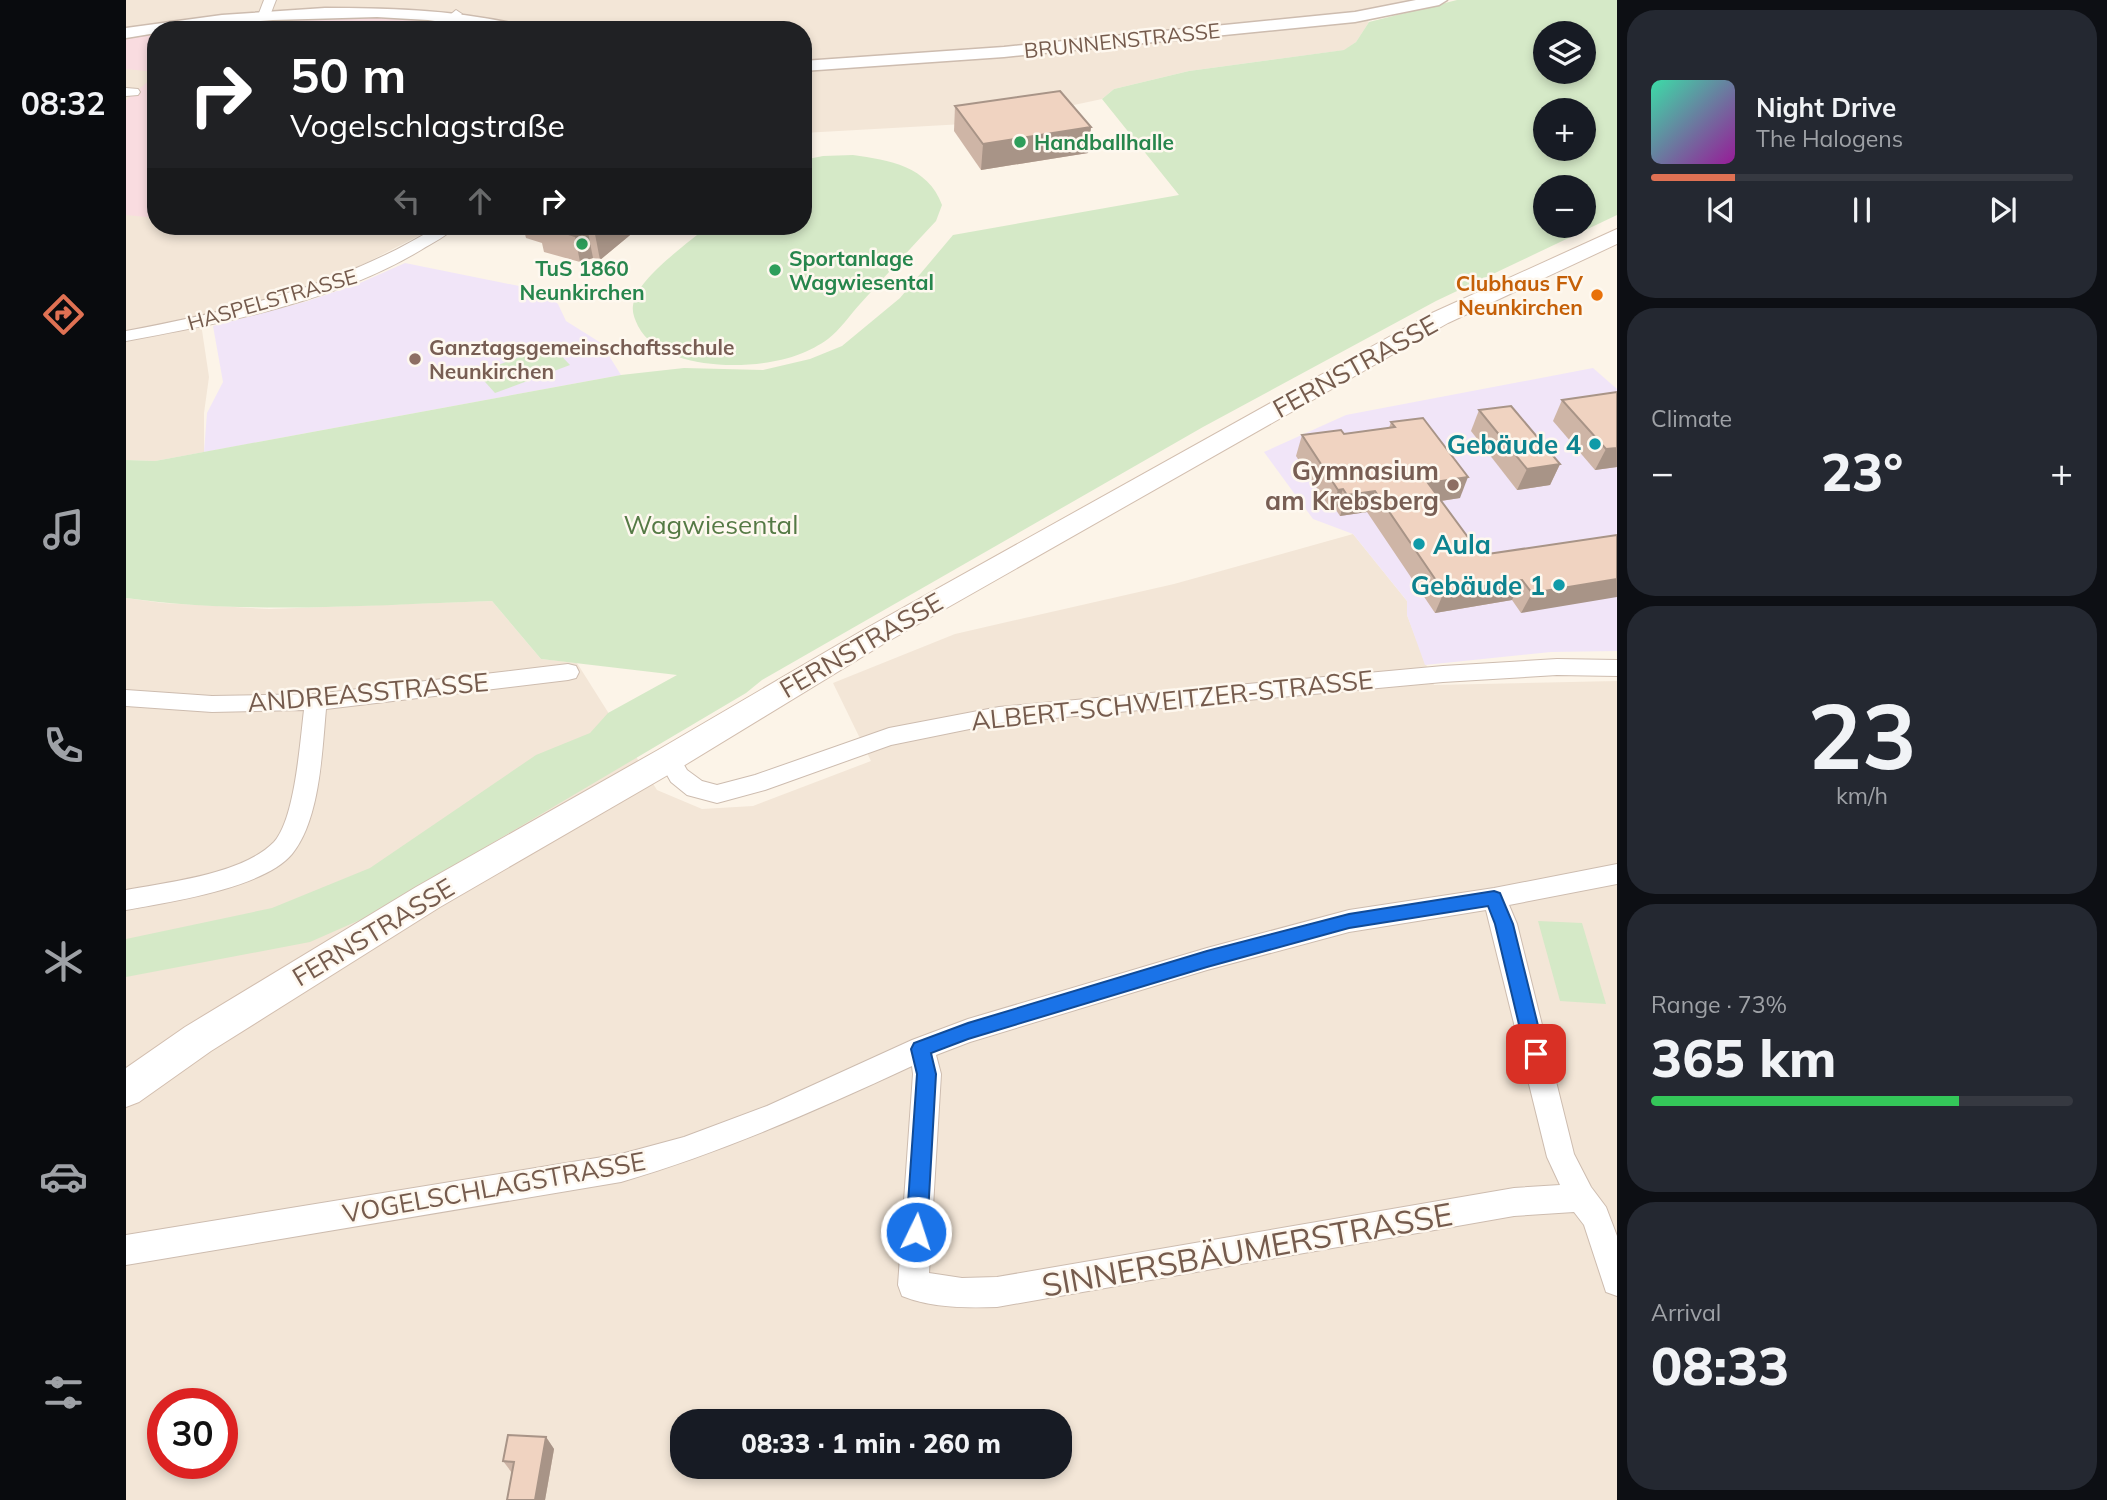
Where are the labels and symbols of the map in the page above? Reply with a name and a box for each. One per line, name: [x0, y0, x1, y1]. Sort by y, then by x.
street label: BRUNNENSTRASSE: [1023, 17, 1221, 63]
place label: Handballhalle: [1034, 129, 1174, 155]
marker: Handballhalle: [1012, 134, 1028, 150]
marker: TuS 1860 Neunkirchen: [574, 236, 590, 252]
place label: Sportanlage Wagwiesental: [789, 245, 934, 295]
place label: TuS 1860 Neunkirchen: [519, 255, 645, 305]
street label: HASPELSTRASSE: [184, 262, 360, 336]
marker: Sportanlage Wagwiesental: [767, 262, 783, 278]
place label: Clubhaus FV Neunkirchen: [1456, 270, 1584, 320]
marker: Clubhaus FV Neunkirchen: [1589, 287, 1605, 303]
street label: FERNSTRASSE: [1267, 307, 1443, 425]
place label: Ganztagsgemeinschaftsschule Neunkirchen: [429, 334, 735, 384]
marker: Ganztagsgemeinschaftsschule Neunkirchen: [407, 351, 423, 367]
place label: Gebäude 4: [1447, 428, 1581, 461]
marker: Gebäude 4: [1587, 436, 1603, 452]
place label: Gymnasium am Krebsberg: [1265, 454, 1439, 517]
marker: Gymnasium am Krebsberg: [1445, 477, 1461, 493]
park label: Wagwiesental: [624, 508, 798, 541]
place label: Aula: [1433, 528, 1491, 561]
marker: Aula: [1411, 536, 1427, 552]
place label: Gebäude 1: [1411, 569, 1545, 602]
marker: Gebäude 1: [1551, 577, 1567, 593]
street label: FERNSTRASSE: [773, 585, 949, 705]
street label: ALBERT-SCHWEITZER-STRASSE: [969, 662, 1375, 738]
street label: ANDREASSTRASSE: [246, 665, 490, 719]
street label: FERNSTRASSE: [286, 871, 460, 993]
pin: [1506, 1024, 1566, 1084]
street label: VOGELSCHLAGSTRASSE: [340, 1144, 648, 1230]
street label: SINNERSBÄUMERSTRASSE: [1039, 1193, 1455, 1305]
position arrow: [879, 1195, 953, 1269]
speed limit sign: 30: [147, 1388, 238, 1479]

